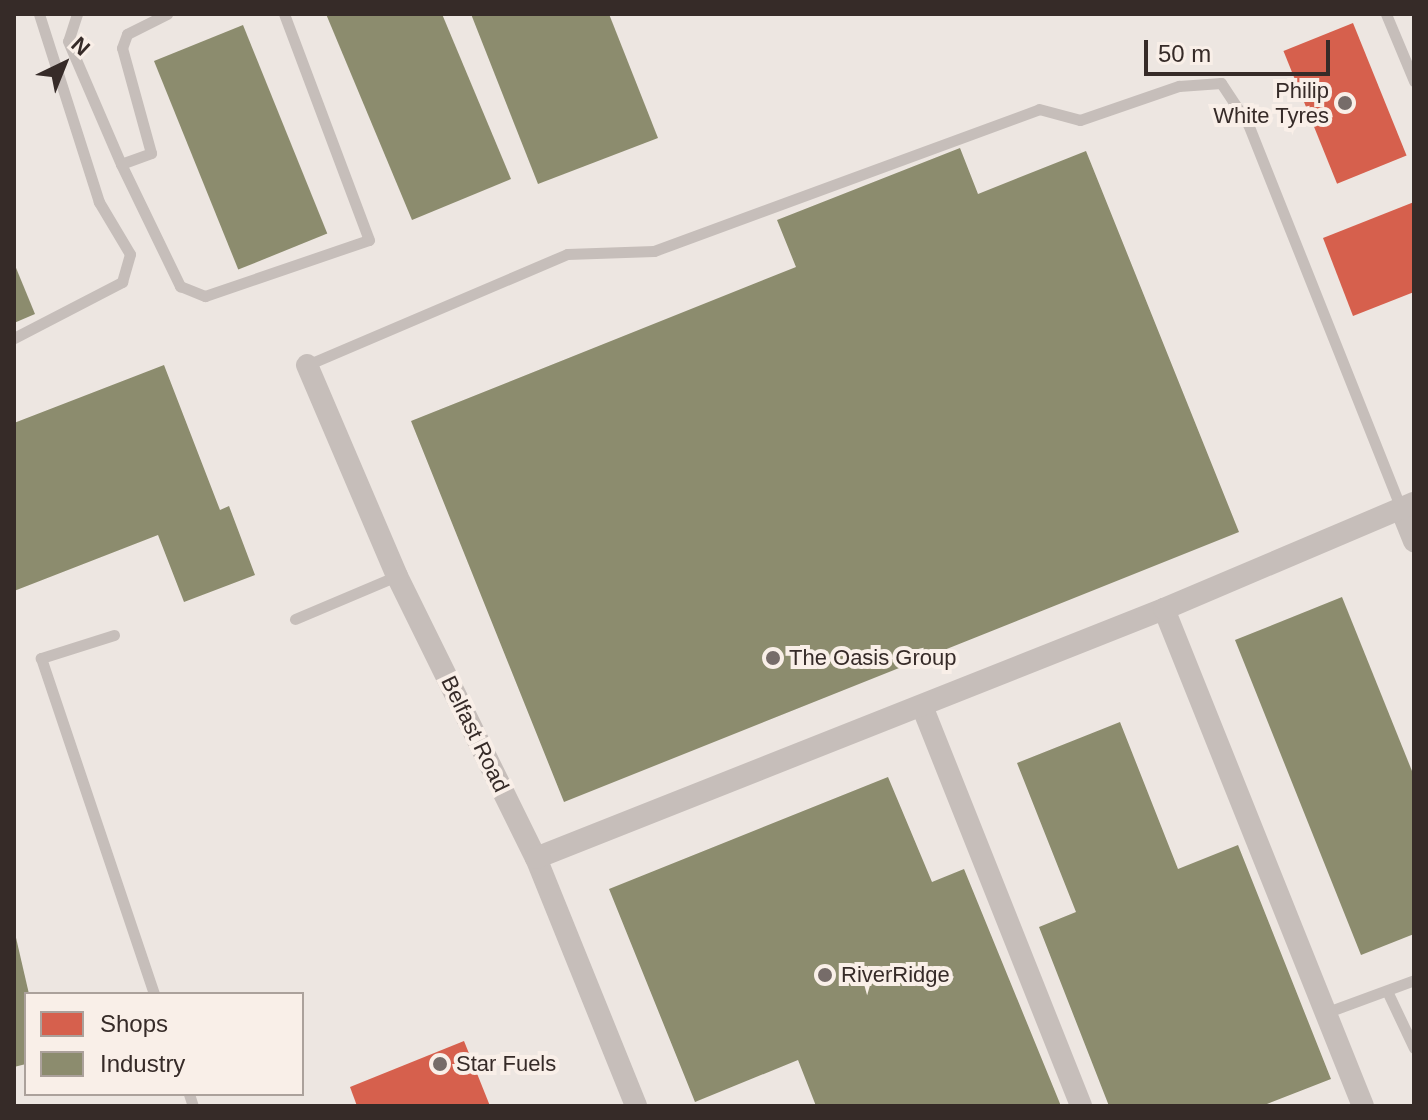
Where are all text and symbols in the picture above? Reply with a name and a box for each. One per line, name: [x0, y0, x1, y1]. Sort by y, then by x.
north arrow: [24, 24, 104, 104]
scale bar: [1148, 24, 1334, 74]
text: N: [66, 32, 95, 61]
text: 50 m: [1158, 40, 1211, 67]
place label: Philip White Tyres: [1213, 77, 1329, 128]
marker: Philip White Tyres: [1336, 94, 1354, 112]
place label: The Oasis Group: [789, 645, 957, 671]
marker: The Oasis Group: [764, 649, 782, 667]
street label: Belfast Road: [436, 672, 514, 796]
place label: RiverRidge: [841, 962, 950, 988]
marker: RiverRidge: [816, 966, 834, 984]
legend: [24, 992, 304, 1096]
text: Shops: [100, 1010, 168, 1037]
text: Industry: [100, 1050, 185, 1077]
place label: Star Fuels: [456, 1051, 556, 1077]
marker: Star Fuels: [431, 1055, 449, 1073]

